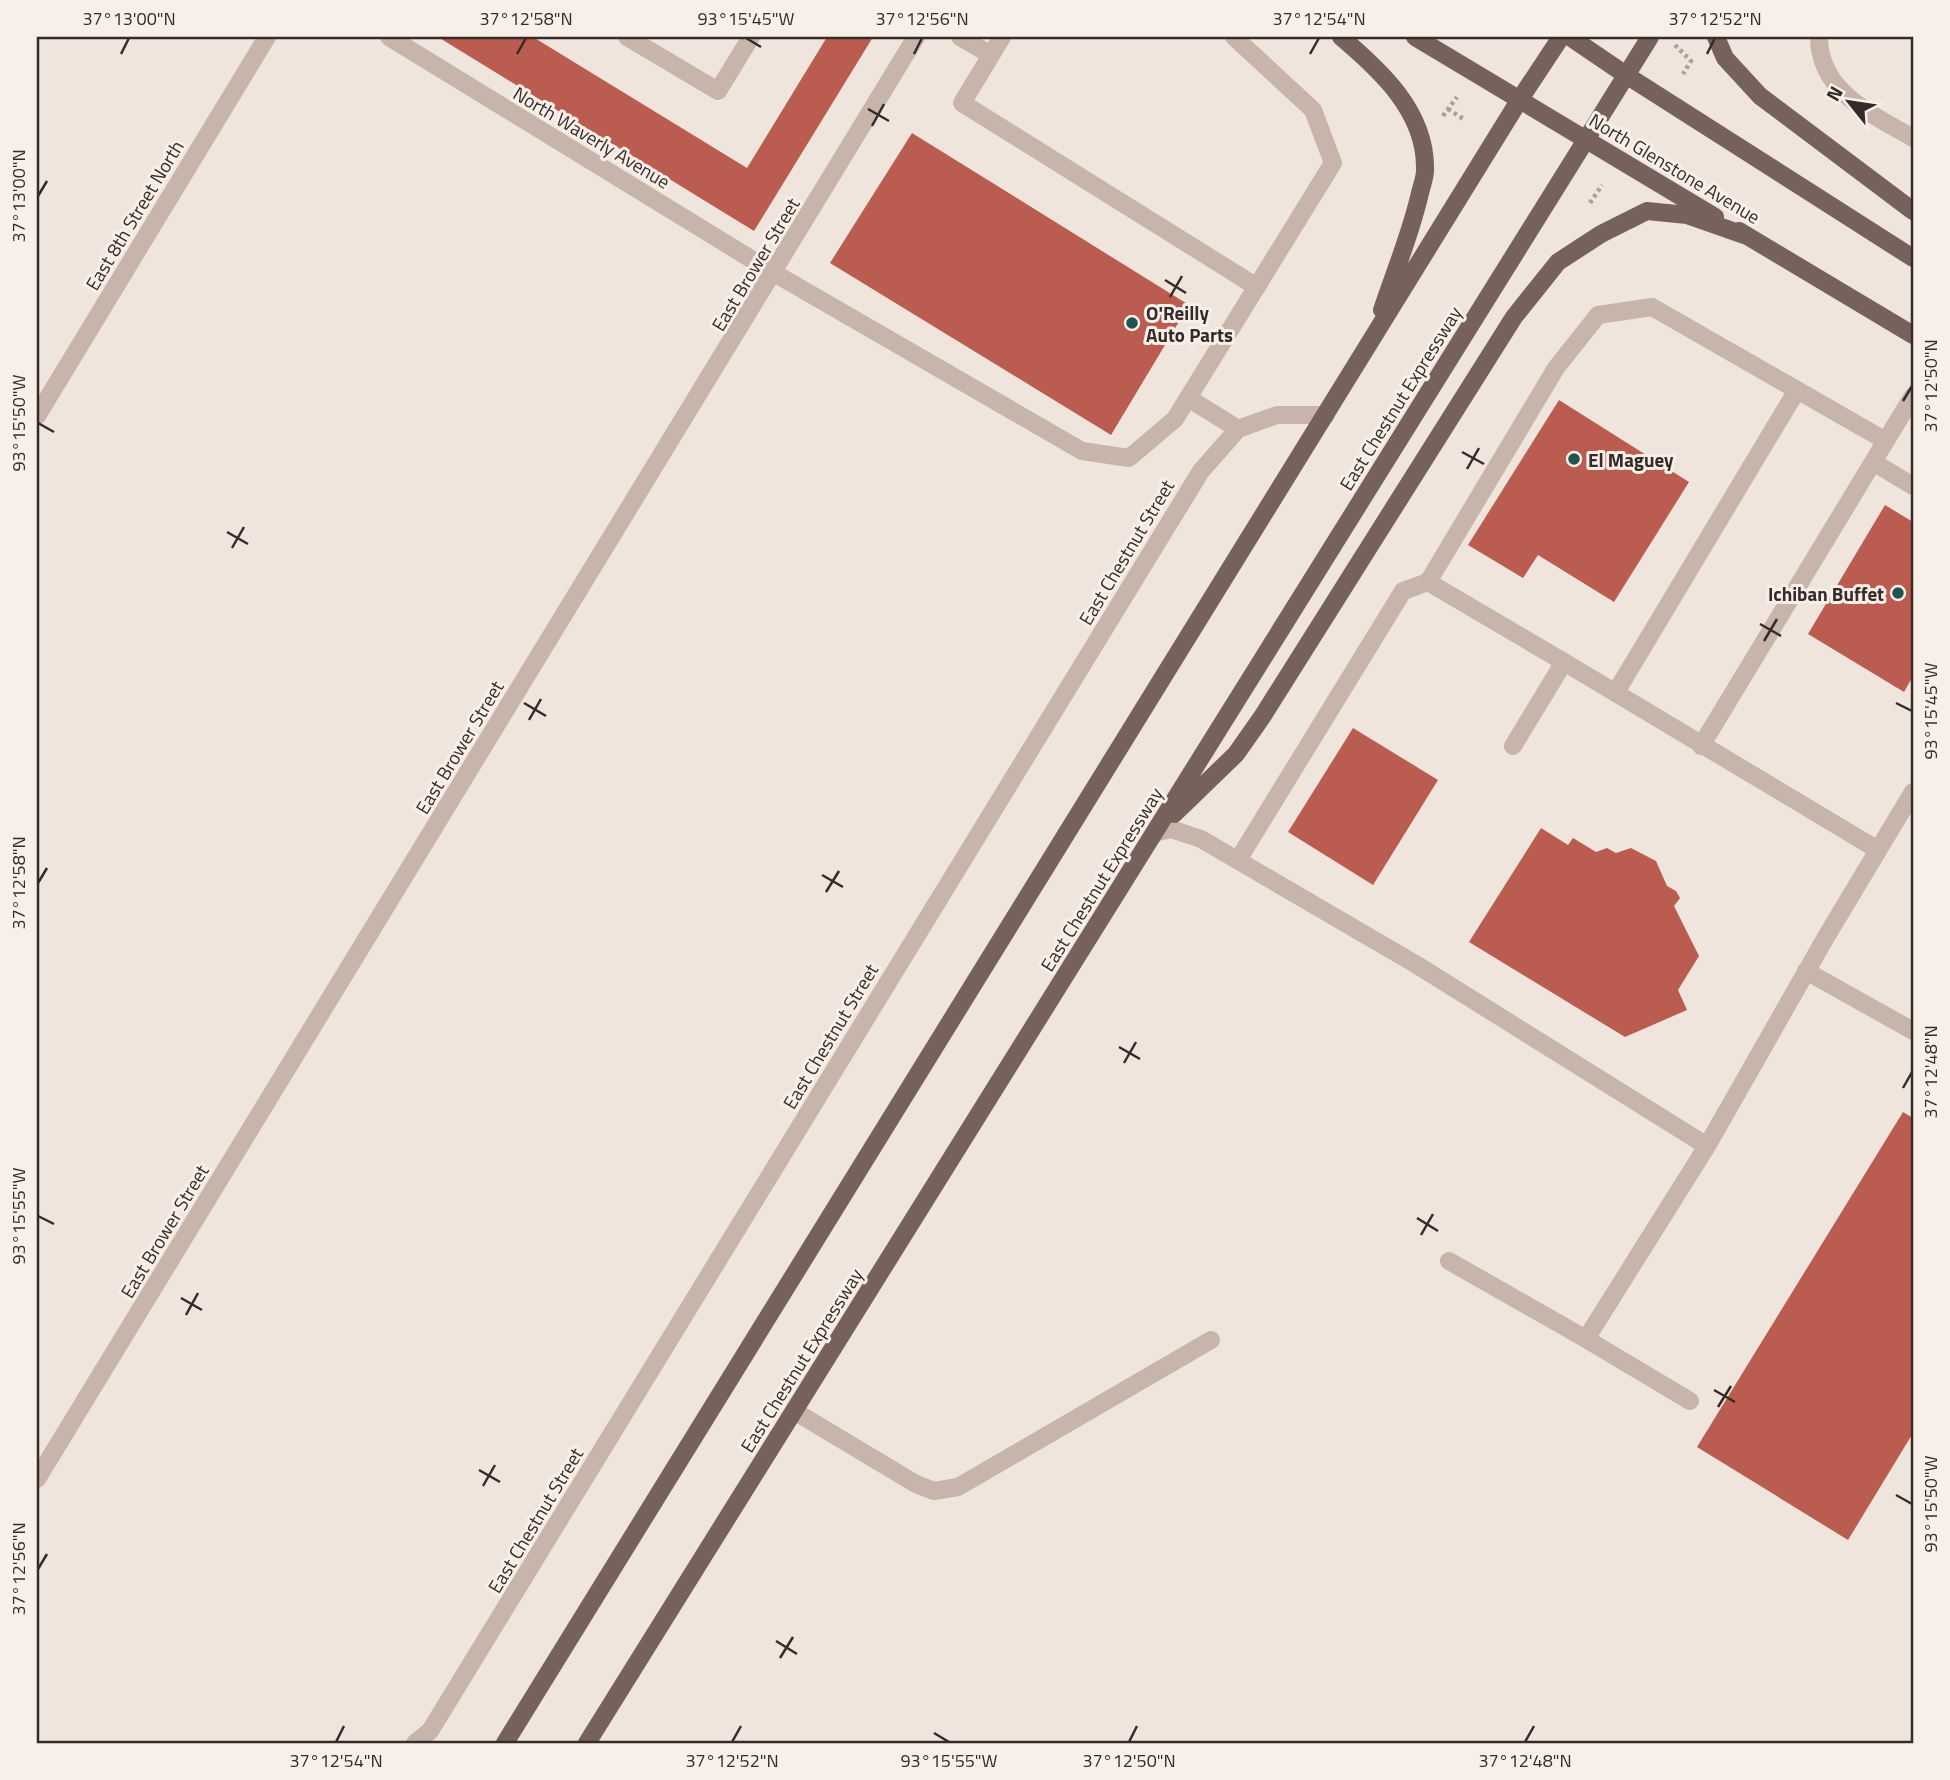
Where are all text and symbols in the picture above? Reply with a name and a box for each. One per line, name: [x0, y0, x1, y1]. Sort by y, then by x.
text: 37°13'00"N: [82, 5, 176, 32]
text: 37°12'58"N: [479, 5, 573, 32]
text: 93°15'45"W: [698, 5, 795, 32]
text: 37°12'56"N: [875, 5, 969, 32]
text: 37°12'54"N: [1272, 5, 1366, 32]
text: 37°12'52"N: [1668, 5, 1762, 32]
north arrow: [1814, 66, 1884, 136]
street label: North Waverly Avenue: [508, 79, 676, 195]
text: N: [1818, 80, 1850, 106]
street label: North Glenstone Avenue: [1584, 105, 1766, 231]
street label: East 8th Street North: [78, 134, 190, 296]
text: 37°13'00"N: [5, 149, 32, 243]
street label: East Brower Street: [704, 191, 807, 336]
place label: O'Reilly Auto Parts: [1146, 298, 1233, 349]
street label: East Chestnut Expressway: [1331, 300, 1469, 496]
marker: O'Reilly Auto Parts: [1124, 315, 1140, 331]
text: 37°12'50"N: [1917, 339, 1944, 433]
text: 93°15'50"W: [5, 374, 32, 471]
place label: El Maguey: [1588, 445, 1674, 474]
marker: El Maguey: [1566, 451, 1582, 467]
street label: East Chestnut Street: [1071, 473, 1181, 630]
place label: Ichiban Buffet: [1768, 579, 1884, 608]
marker: Ichiban Buffet: [1890, 585, 1906, 601]
text: 93°15'45"W: [1917, 662, 1944, 759]
street label: East Brower Street: [408, 674, 511, 819]
street label: East Chestnut Expressway: [1032, 781, 1170, 977]
text: 37°12'58"N: [5, 836, 32, 930]
street label: East Chestnut Street: [775, 957, 885, 1114]
text: 37°12'48"N: [1917, 1025, 1944, 1119]
street label: East Brower Street: [113, 1158, 216, 1303]
text: 93°15'55"W: [5, 1167, 32, 1264]
street label: East Chestnut Expressway: [732, 1262, 870, 1458]
street label: East Chestnut Street: [480, 1441, 590, 1598]
text: 93°15'50"W: [1917, 1455, 1944, 1552]
text: 37°12'56"N: [5, 1522, 32, 1616]
text: 37°12'54"N: [289, 1747, 383, 1774]
text: 37°12'52"N: [685, 1747, 779, 1774]
text: 93°15'55"W: [901, 1747, 998, 1774]
text: 37°12'50"N: [1082, 1747, 1176, 1774]
text: 37°12'48"N: [1478, 1747, 1572, 1774]

